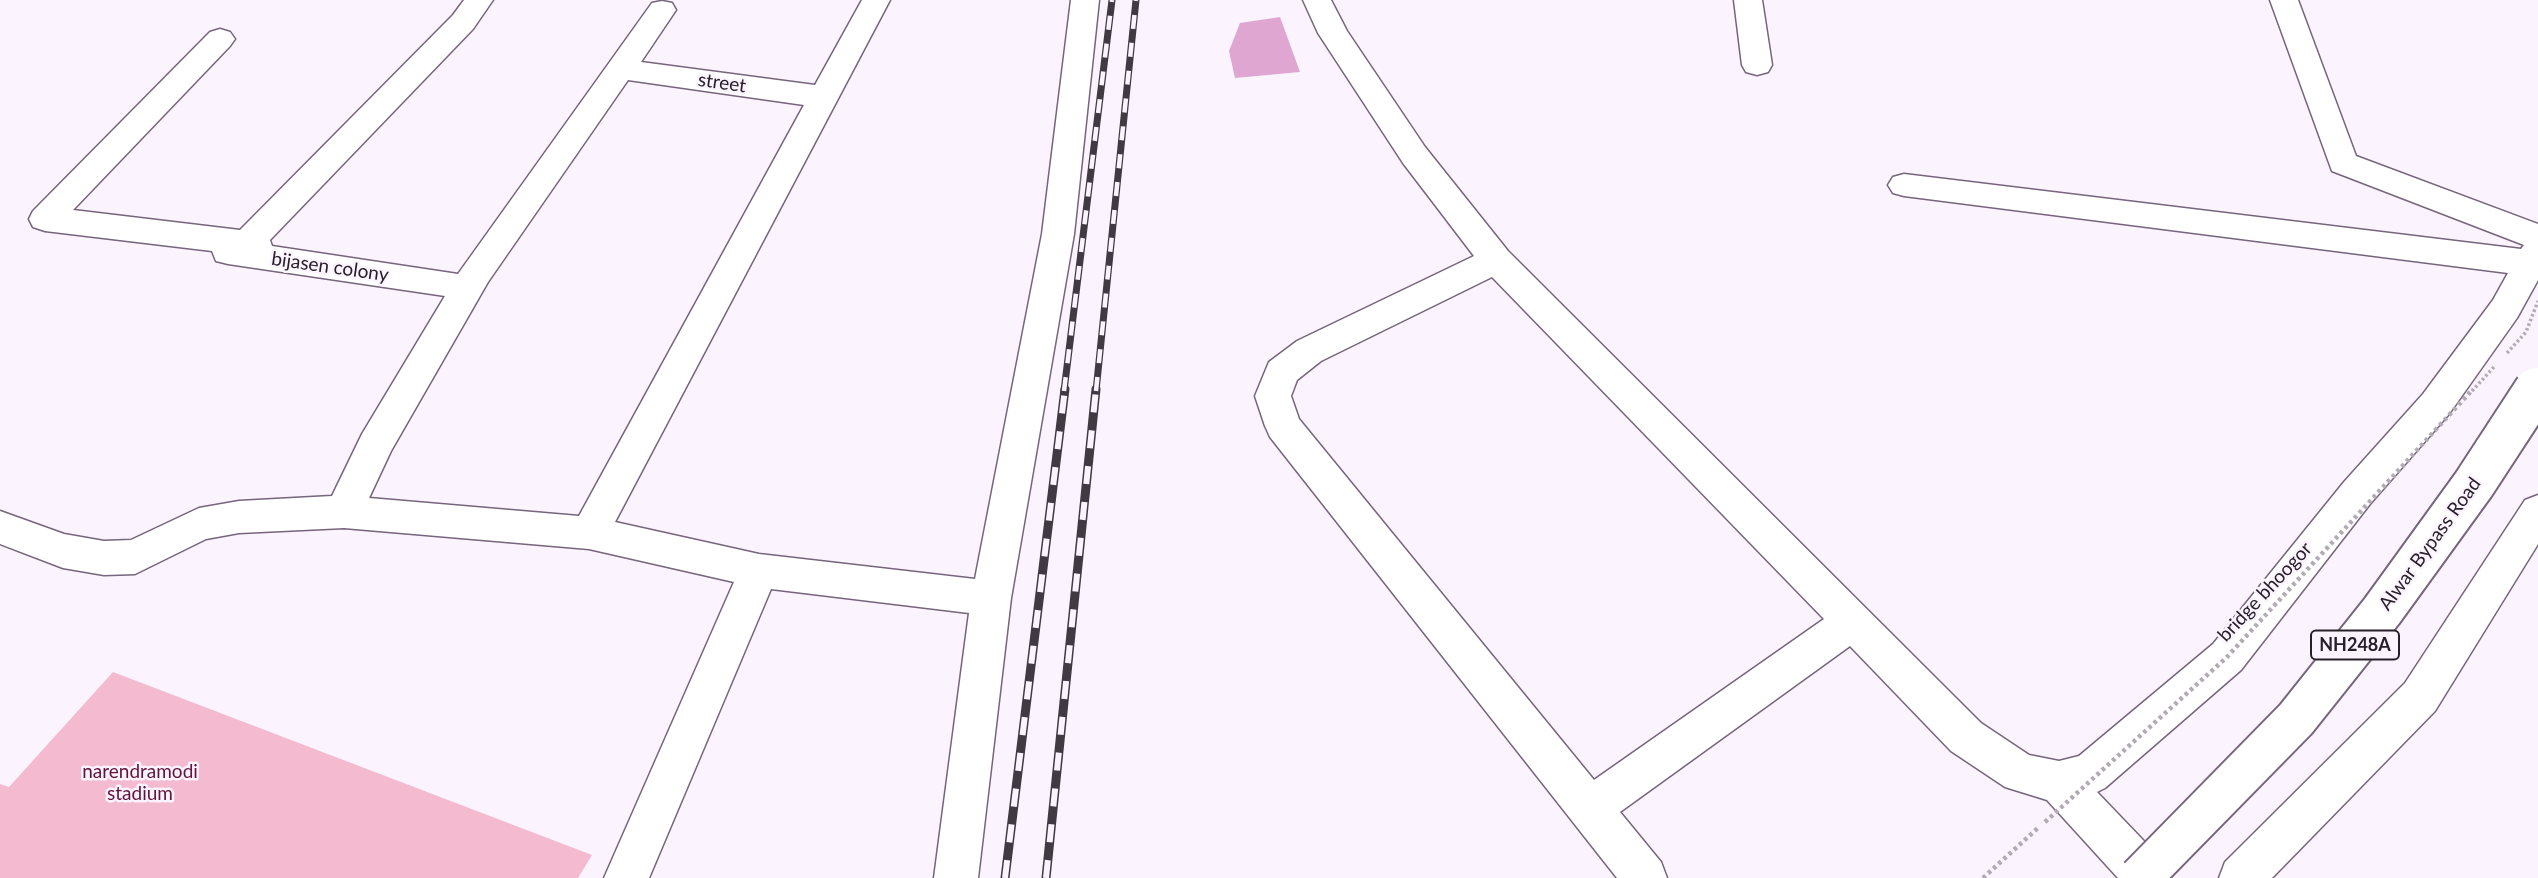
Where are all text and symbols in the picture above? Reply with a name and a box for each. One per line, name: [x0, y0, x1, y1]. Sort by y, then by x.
street label: street: [696, 68, 748, 98]
street label: bijasen colony: [270, 247, 390, 287]
street label: Alwar Bypass Road: [2374, 473, 2486, 615]
street label: bridge bhoogor: [2213, 538, 2317, 646]
road number: NH248A: [2311, 630, 2399, 660]
park label: narendramodi stadium: [82, 761, 198, 805]

